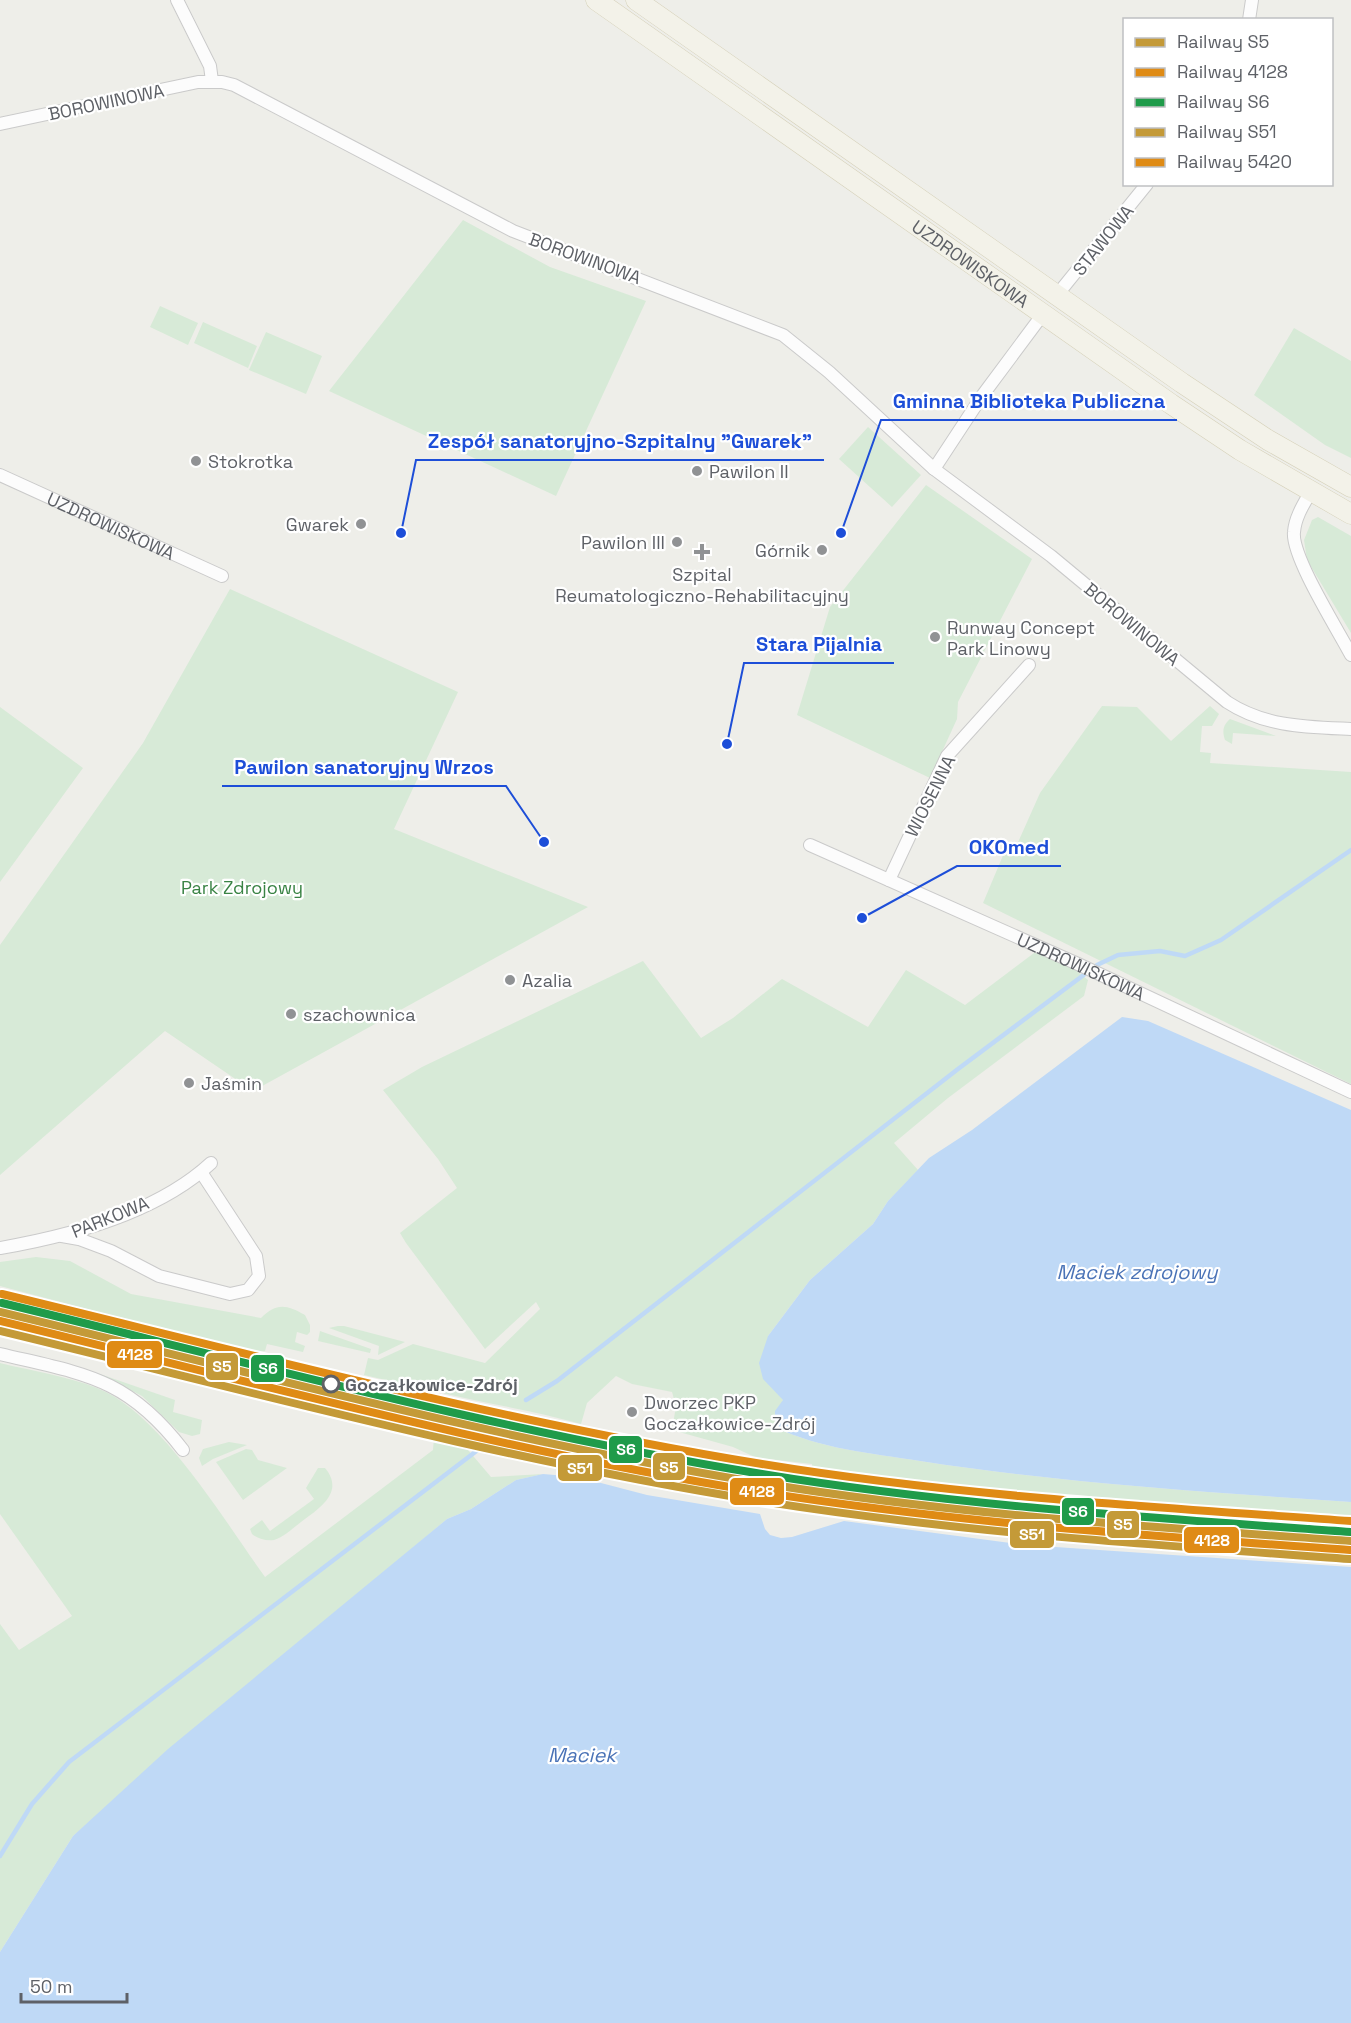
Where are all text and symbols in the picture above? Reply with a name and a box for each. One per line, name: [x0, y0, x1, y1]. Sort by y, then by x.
legend: [1123, 18, 1333, 186]
text: Railway S5: [1177, 30, 1269, 53]
text: Railway 4128: [1177, 60, 1288, 83]
street label: BOROWINOWA: [46, 79, 166, 125]
text: Railway S6: [1177, 90, 1270, 113]
text: Railway S51: [1177, 120, 1277, 143]
text: Railway 5420: [1177, 150, 1292, 173]
street label: STAWOWA: [1067, 200, 1139, 280]
street label: UZDROWISKOWA: [908, 214, 1034, 312]
street label: BOROWINOWA: [526, 227, 644, 289]
callout: Gminna Biblioteka Publiczna: [881, 382, 1177, 420]
text: Gminna Biblioteka Publiczna: [893, 388, 1166, 414]
callout: Zespół sanatoryjno-Szpitalny "Gwarek": [416, 422, 824, 460]
text: Zespół sanatoryjno-Szpitalny "Gwarek": [428, 428, 812, 454]
place label: Stokrotka: [208, 450, 293, 473]
marker: Stokrotka: [189, 454, 203, 468]
place label: Pawilon II: [709, 460, 789, 483]
marker: Pawilon II: [690, 464, 704, 478]
street label: UZDROWISKOWA: [44, 487, 179, 565]
place label: Gwarek: [286, 513, 349, 536]
marker: Gwarek: [354, 517, 368, 531]
place label: Pawilon III: [581, 531, 665, 554]
marker: Pawilon III: [670, 535, 684, 549]
place label: Górnik: [755, 539, 810, 562]
marker: Szpital Reumatologiczno-Rehabilitacyjny: [693, 543, 711, 561]
marker: Górnik: [815, 543, 829, 557]
place label: Szpital Reumatologiczno-Rehabilitacyjny: [555, 563, 849, 607]
street label: BOROWINOWA: [1079, 577, 1185, 671]
place label: Runway Concept Park Linowy: [947, 616, 1095, 660]
callout: Stara Pijalnia: [744, 625, 894, 663]
marker: Runway Concept Park Linowy: [928, 630, 942, 644]
text: Stara Pijalnia: [756, 631, 882, 657]
callout: Pawilon sanatoryjny Wrzos: [222, 748, 506, 786]
street label: WIOSENNA: [900, 751, 960, 841]
text: Pawilon sanatoryjny Wrzos: [234, 754, 494, 780]
callout: OKOmed: [957, 828, 1061, 866]
text: OKOmed: [969, 834, 1049, 860]
park label: Park Zdrojowy: [181, 876, 303, 899]
street label: UZDROWISKOWA: [1014, 927, 1149, 1005]
place label: Azalia: [522, 969, 572, 992]
marker: Azalia: [503, 973, 517, 987]
place label: szachownica: [303, 1003, 416, 1026]
marker: szachownica: [284, 1007, 298, 1021]
place label: Jaśmin: [201, 1072, 262, 1095]
marker: Jaśmin: [182, 1076, 196, 1090]
street label: PARKOWA: [68, 1191, 152, 1243]
water label: Maciek zdrojowy: [1057, 1259, 1219, 1285]
line badge: 4128: [106, 1340, 163, 1369]
text: 4128: [117, 1344, 153, 1365]
line badge: S5: [205, 1352, 239, 1381]
line badge: S6: [250, 1354, 285, 1383]
text: S5: [212, 1356, 232, 1377]
text: S6: [258, 1358, 278, 1379]
place label: Goczałkowice-Zdrój: [345, 1373, 518, 1396]
marker: Goczałkowice-Zdrój: [322, 1375, 340, 1393]
place label: Dworzec PKP Goczałkowice-Zdrój: [644, 1391, 815, 1435]
marker: Dworzec PKP Goczałkowice-Zdrój: [625, 1405, 639, 1419]
line badge: S6: [608, 1435, 643, 1464]
text: S6: [616, 1439, 636, 1460]
line badge: S5: [652, 1452, 686, 1481]
line badge: S51: [557, 1454, 603, 1482]
text: S5: [659, 1457, 679, 1478]
text: S51: [567, 1458, 593, 1479]
line badge: 4128: [729, 1477, 785, 1506]
text: 4128: [739, 1481, 775, 1502]
line badge: S6: [1061, 1497, 1095, 1526]
text: S6: [1068, 1501, 1088, 1522]
line badge: S5: [1106, 1510, 1140, 1539]
text: S5: [1113, 1514, 1133, 1535]
line badge: S51: [1009, 1520, 1055, 1549]
text: S51: [1019, 1524, 1045, 1545]
line badge: 4128: [1183, 1526, 1240, 1554]
text: 4128: [1194, 1530, 1230, 1551]
water label: Maciek: [548, 1742, 618, 1768]
scale bar: [21, 1966, 128, 2004]
text: 50 m: [30, 1975, 72, 1998]

